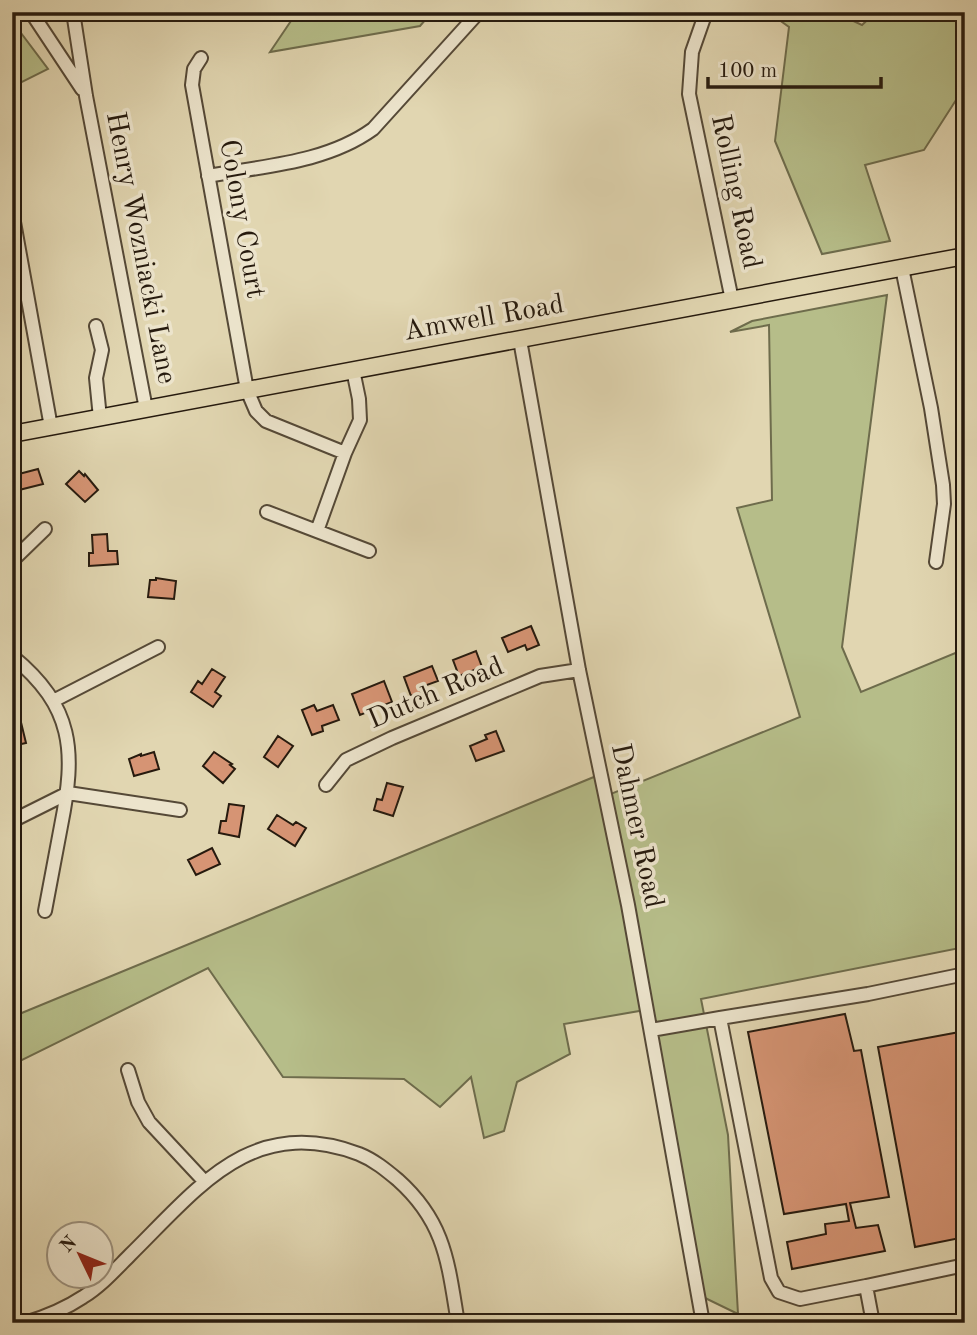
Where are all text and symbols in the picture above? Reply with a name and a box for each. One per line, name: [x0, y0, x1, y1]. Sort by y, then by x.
scale bar: [708, 46, 881, 90]
text: 100 m: [718, 61, 777, 82]
street label: Henry Wozniacki Lane: [100, 109, 180, 387]
street label: Rolling Road: [705, 112, 765, 272]
street label: Colony Court: [213, 137, 269, 301]
street label: Amwell Road: [402, 291, 566, 347]
street label: Dutch Road: [364, 653, 508, 735]
street label: Dahmer Road: [605, 741, 667, 911]
north arrow: [46, 1220, 116, 1290]
text: N: [57, 1233, 82, 1257]

